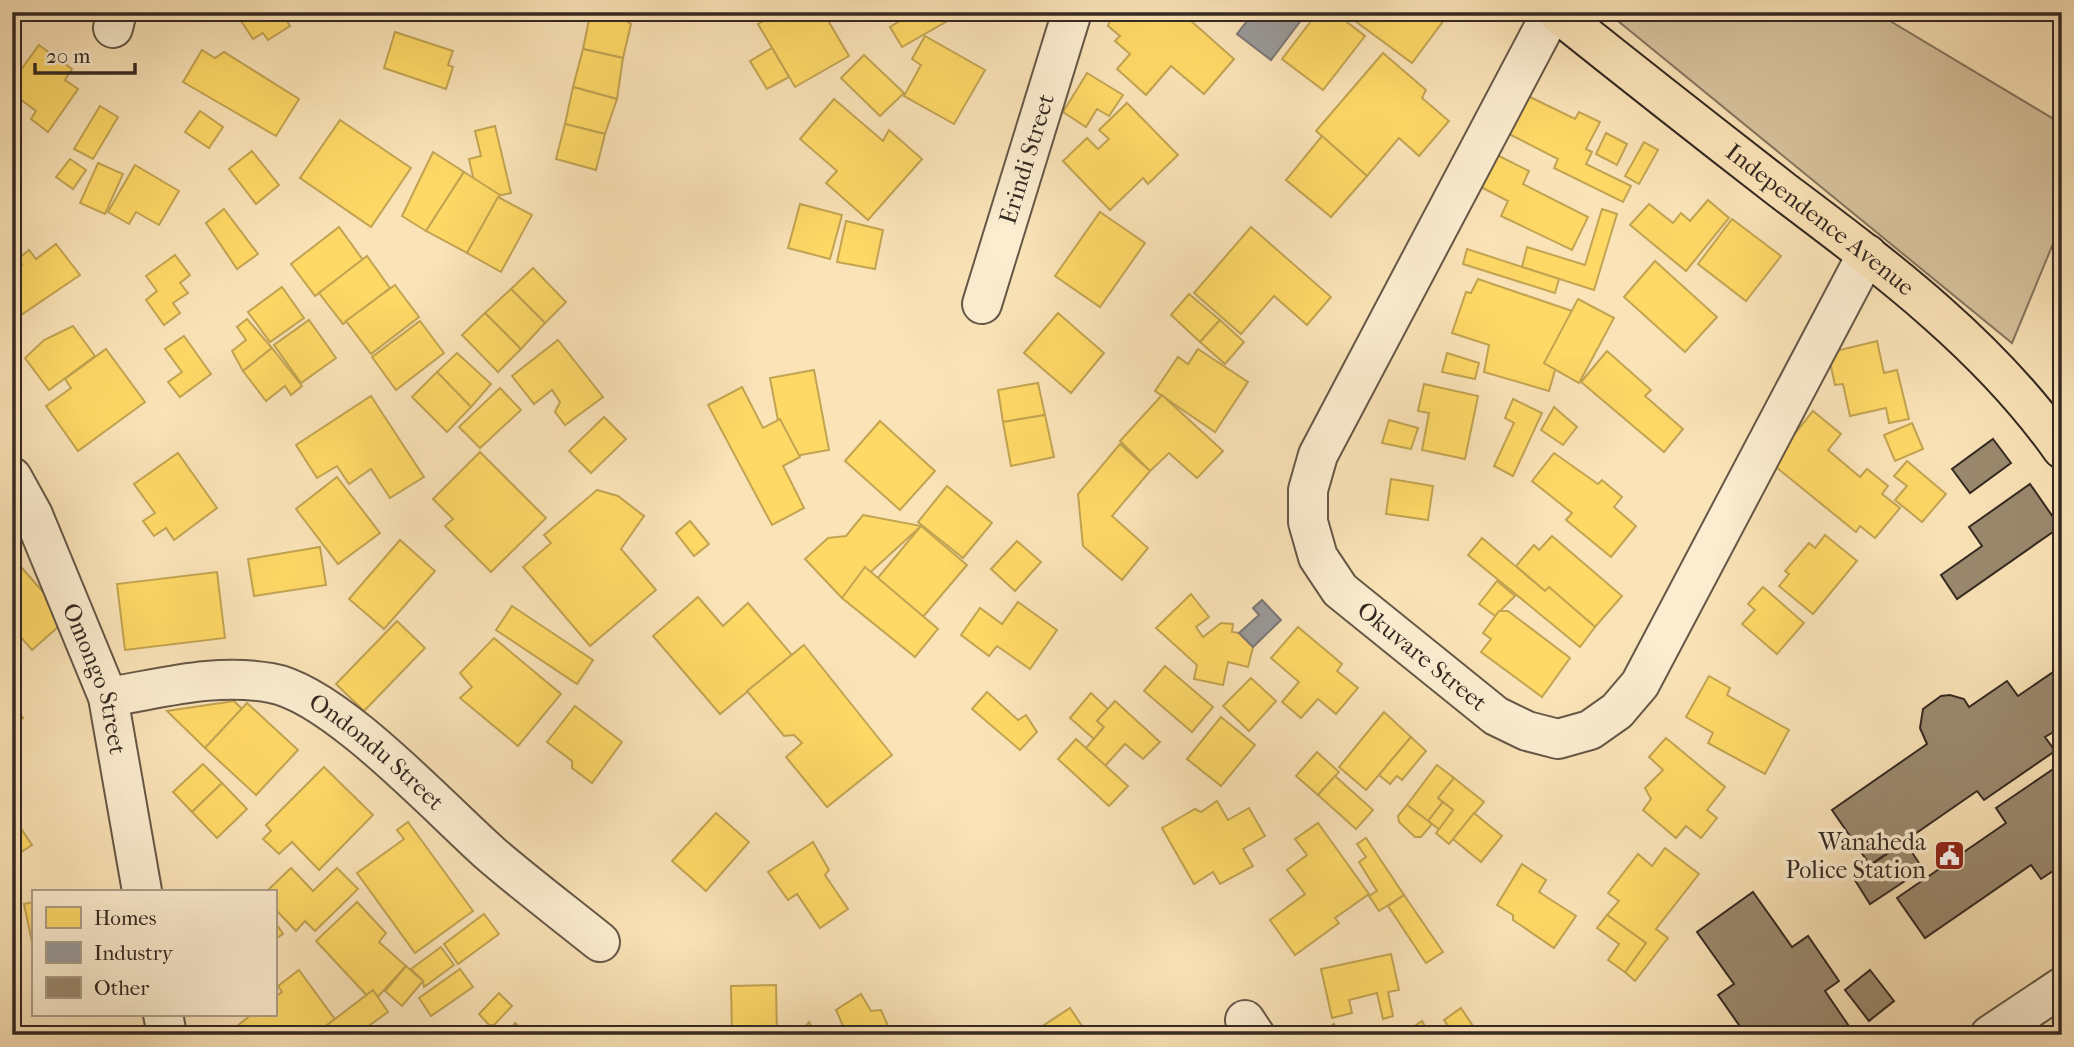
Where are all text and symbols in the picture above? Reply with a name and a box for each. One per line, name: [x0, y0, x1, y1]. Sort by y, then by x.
scale bar: [35, 32, 135, 76]
text: 20 m: [46, 44, 91, 68]
street label: Erindi Street: [994, 90, 1060, 227]
street label: Independence Avenue: [1720, 138, 1920, 302]
street label: Okuvare Street: [1352, 596, 1493, 717]
street label: Omongo Street: [57, 599, 132, 757]
street label: Ondondu Street: [304, 688, 450, 816]
place label: Wanaheda Police Station: [1785, 828, 1927, 884]
public building icon: Wanaheda Police Station: [1932, 839, 1966, 873]
legend: [32, 890, 276, 1016]
text: Homes: [94, 906, 157, 930]
text: Industry: [94, 941, 174, 965]
text: Other: [94, 976, 149, 1000]

